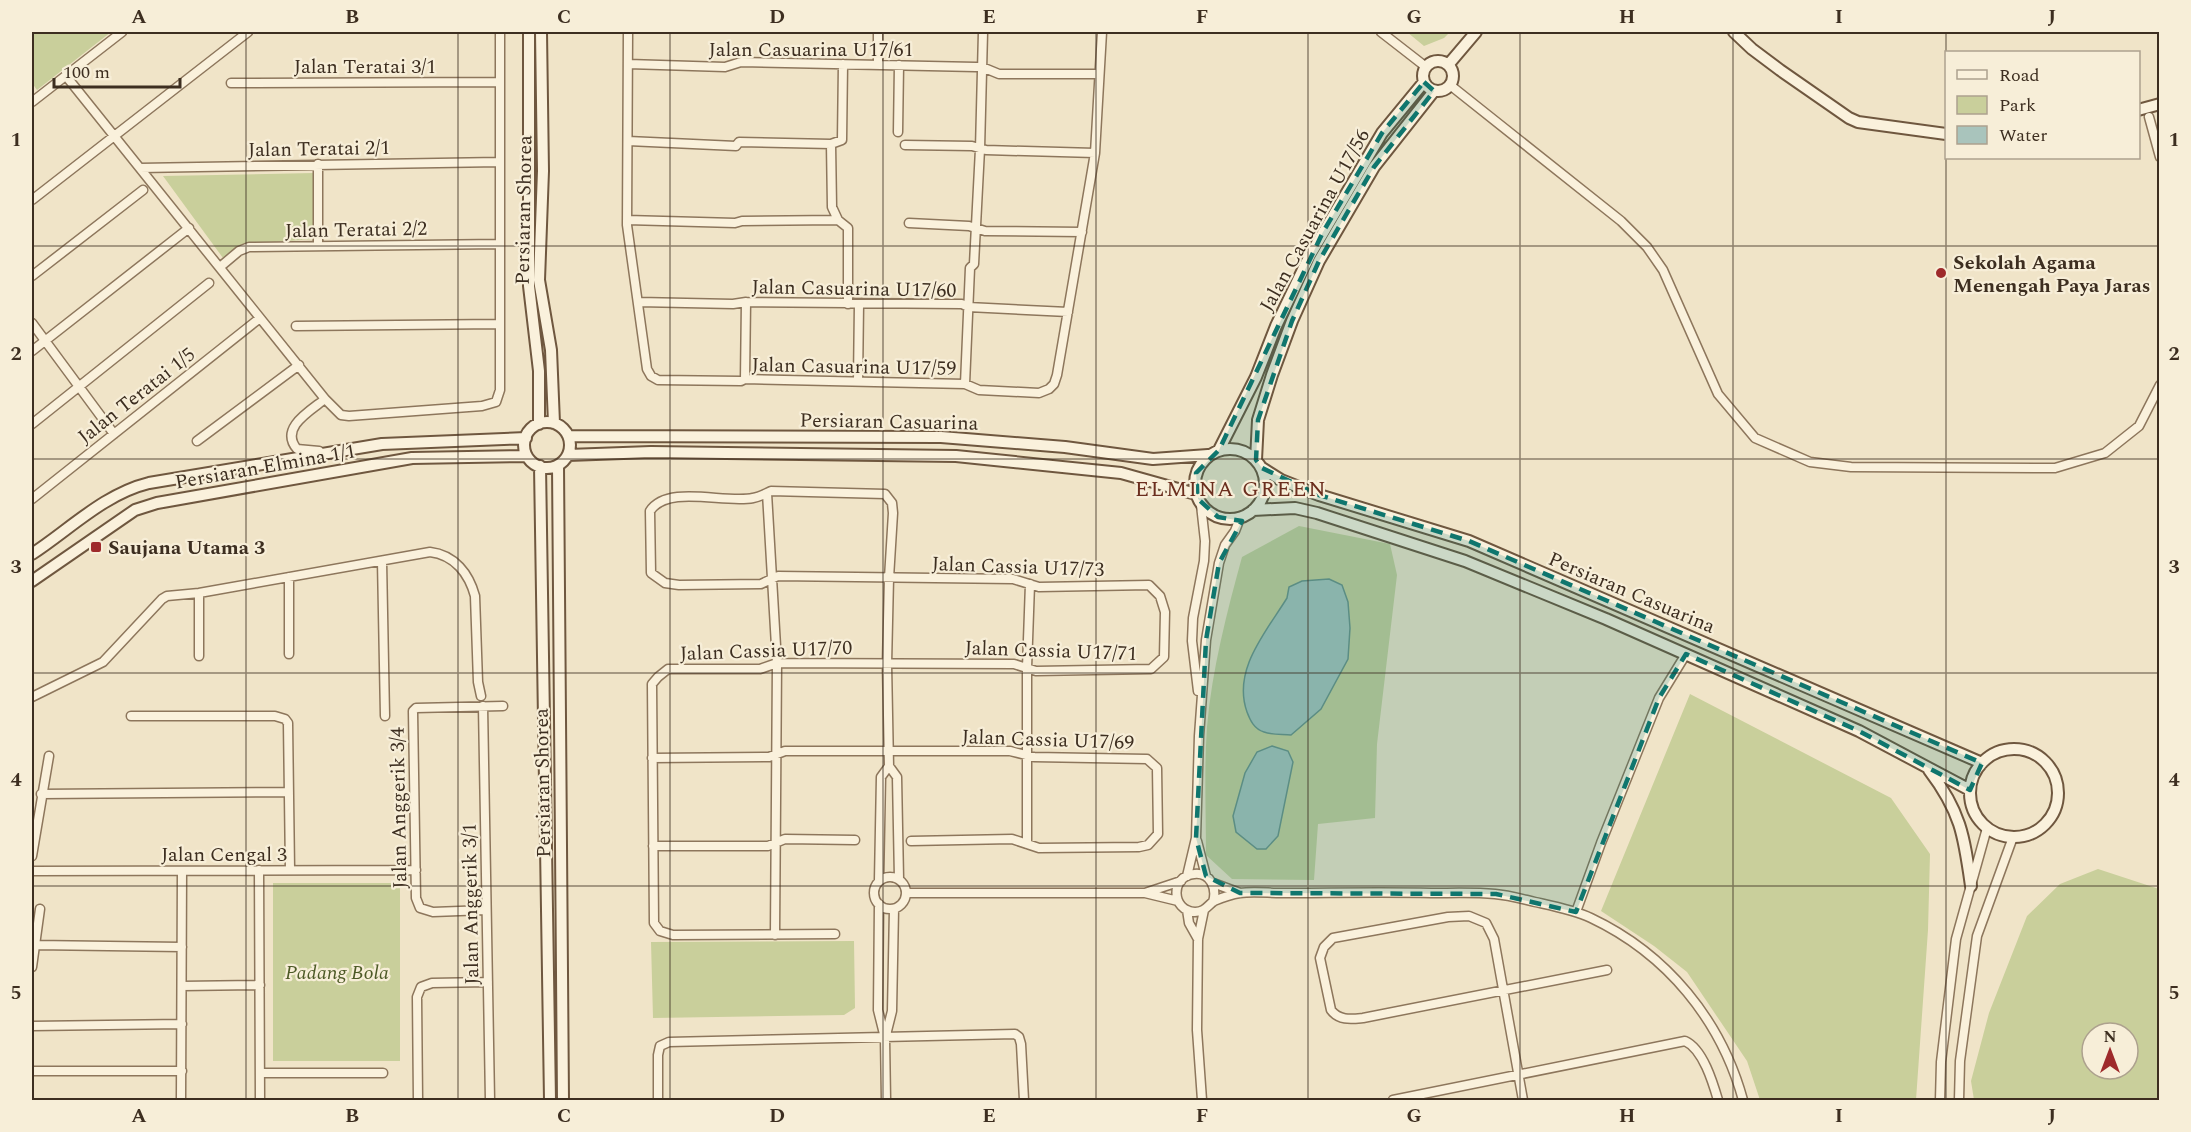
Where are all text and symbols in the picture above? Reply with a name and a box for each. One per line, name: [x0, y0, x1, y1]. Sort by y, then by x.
text: A: [131, 2, 147, 32]
text: B: [345, 2, 359, 32]
text: C: [557, 2, 571, 32]
text: D: [769, 2, 785, 32]
text: E: [982, 2, 996, 32]
text: F: [1196, 2, 1208, 32]
text: G: [1406, 2, 1422, 32]
text: H: [1619, 2, 1635, 32]
text: I: [1835, 2, 1843, 32]
text: J: [2048, 2, 2056, 32]
street label: Jalan Casuarina U17/61: [709, 35, 913, 65]
scale bar: [54, 51, 180, 89]
legend: [1945, 51, 2140, 159]
street label: Jalan Teratai 3/1: [294, 52, 436, 82]
text: 100 m: [63, 59, 110, 86]
text: Road: [1999, 62, 2040, 89]
text: Park: [1999, 92, 2036, 119]
text: Water: [1999, 122, 2047, 149]
street label: Jalan Casuarina U17/56: [1252, 124, 1378, 317]
text: 1: [10, 125, 22, 155]
text: 1: [2168, 125, 2180, 155]
street label: Jalan Teratai 2/1: [248, 133, 390, 165]
street label: Persiaran Shorea: [508, 135, 540, 285]
street label: Jalan Teratai 2/2: [285, 214, 427, 246]
place label: Sekolah Agama Menengah Paya Jaras: [1953, 248, 2150, 301]
marker: Sekolah Agama Menengah Paya Jaras: [1934, 266, 1948, 280]
street label: Jalan Casuarina U17/60: [751, 272, 957, 306]
text: 2: [10, 339, 22, 369]
text: 2: [2168, 339, 2180, 369]
street label: Jalan Teratai 1/5: [71, 340, 202, 451]
street label: Jalan Casuarina U17/59: [751, 350, 957, 384]
street label: Persiaran Casuarina: [799, 405, 979, 439]
street label: Persiaran Elmina 1/1: [173, 436, 358, 498]
district label: ELMINA GREEN: [1135, 473, 1327, 506]
place label: Saujana Utama 3: [108, 533, 265, 563]
marker: Saujana Utama 3: [89, 540, 103, 554]
street label: Persiaran Casuarina: [1544, 544, 1720, 642]
street label: Jalan Cassia U17/73: [931, 549, 1105, 585]
text: 3: [10, 552, 22, 582]
text: 3: [2168, 552, 2180, 582]
street label: Jalan Cassia U17/70: [679, 633, 853, 669]
street label: Jalan Cassia U17/71: [964, 633, 1138, 669]
street label: Persiaran Shorea: [527, 708, 559, 858]
street label: Jalan Cassia U17/69: [961, 722, 1135, 758]
street label: Jalan Anggerik 3/4: [383, 727, 415, 889]
text: 4: [10, 765, 22, 795]
text: 4: [2168, 765, 2180, 795]
street label: Jalan Anggerik 3/1: [455, 823, 487, 985]
street label: Jalan Cengal 3: [161, 840, 287, 870]
park label: Padang Bola: [285, 958, 389, 988]
text: 5: [10, 978, 22, 1008]
text: 5: [2168, 978, 2180, 1008]
north arrow: [2080, 1021, 2140, 1081]
text: N: [2103, 1025, 2117, 1049]
text: A: [131, 1101, 147, 1131]
text: B: [345, 1101, 359, 1131]
text: C: [557, 1101, 571, 1131]
text: D: [769, 1101, 785, 1131]
text: E: [982, 1101, 996, 1131]
text: F: [1196, 1101, 1208, 1131]
text: G: [1406, 1101, 1422, 1131]
text: H: [1619, 1101, 1635, 1131]
text: I: [1835, 1101, 1843, 1131]
text: J: [2048, 1101, 2056, 1131]

